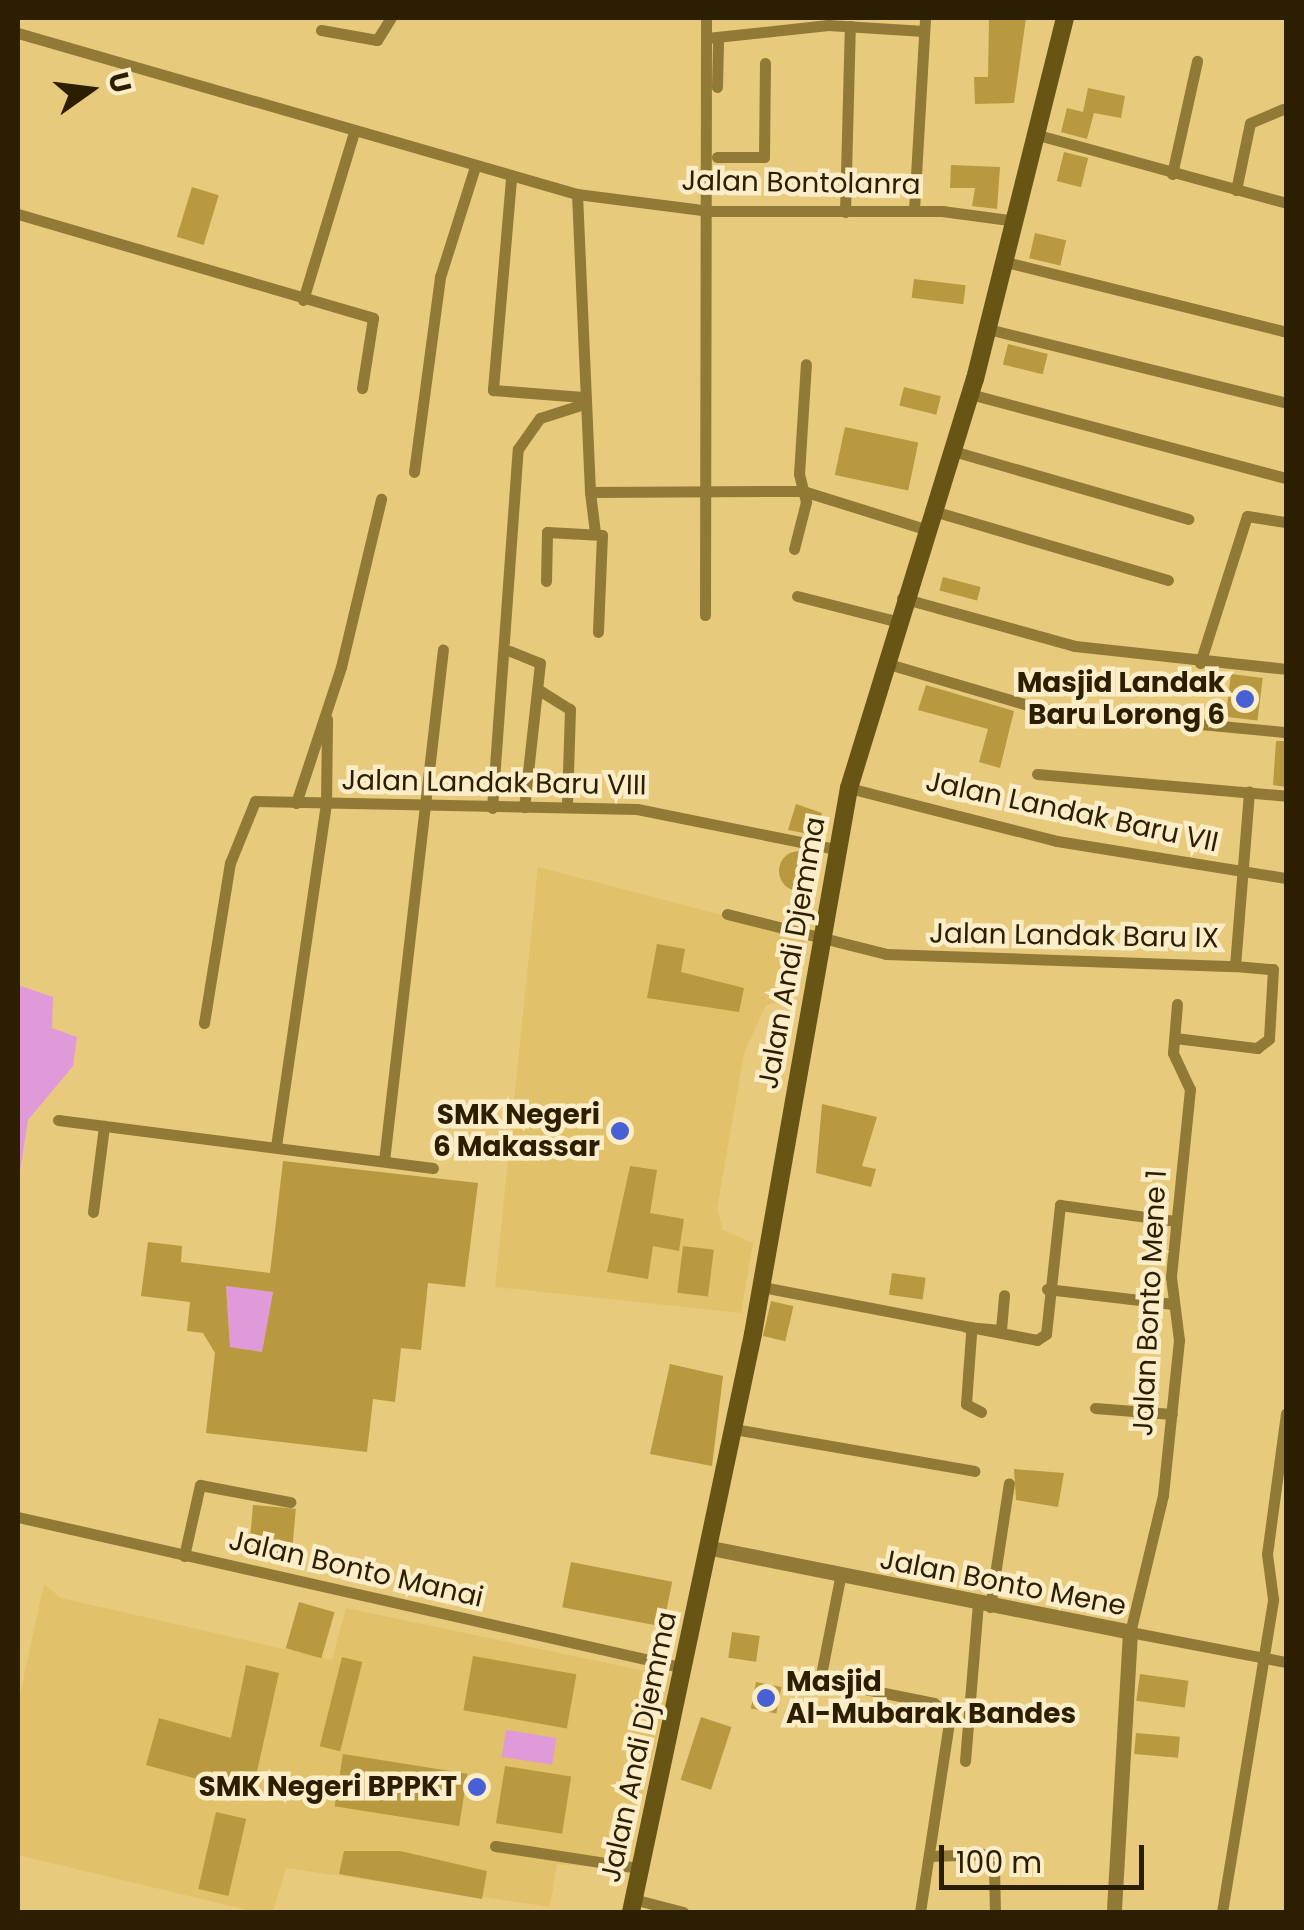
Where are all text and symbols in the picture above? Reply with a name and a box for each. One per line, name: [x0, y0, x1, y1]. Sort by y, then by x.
north arrow: [40, 40, 140, 140]
text: U: [98, 68, 141, 97]
street label: Jalan Bontolanra: [681, 164, 921, 202]
place label: Masjid Landak Baru Lorong 6: [1017, 666, 1225, 732]
marker: Masjid Landak Baru Lorong 6: [1234, 688, 1256, 710]
street label: Jalan Landak Baru VIII: [341, 764, 647, 802]
street label: Jalan Landak Baru VII: [923, 765, 1221, 859]
street label: Jalan Andi Djemma: [752, 814, 832, 1092]
street label: Jalan Landak Baru IX: [929, 917, 1219, 955]
place label: SMK Negeri 6 Makassar: [433, 1098, 600, 1164]
marker: SMK Negeri 6 Makassar: [609, 1120, 631, 1142]
street label: Jalan Bonto Mene 1: [1126, 1169, 1174, 1437]
street label: Jalan Bonto Manai: [225, 1523, 487, 1615]
street label: Jalan Bonto Mene: [877, 1543, 1129, 1623]
street label: Jalan Andi Djemma: [594, 1609, 684, 1885]
place label: Masjid Al-Mubarak Bandes: [786, 1665, 1076, 1731]
marker: Masjid Al-Mubarak Bandes: [755, 1687, 777, 1709]
place label: SMK Negeri BPPKT: [198, 1770, 457, 1804]
marker: SMK Negeri BPPKT: [466, 1776, 488, 1798]
scale bar: [944, 1825, 1149, 1887]
text: 100 m: [956, 1841, 1042, 1884]

